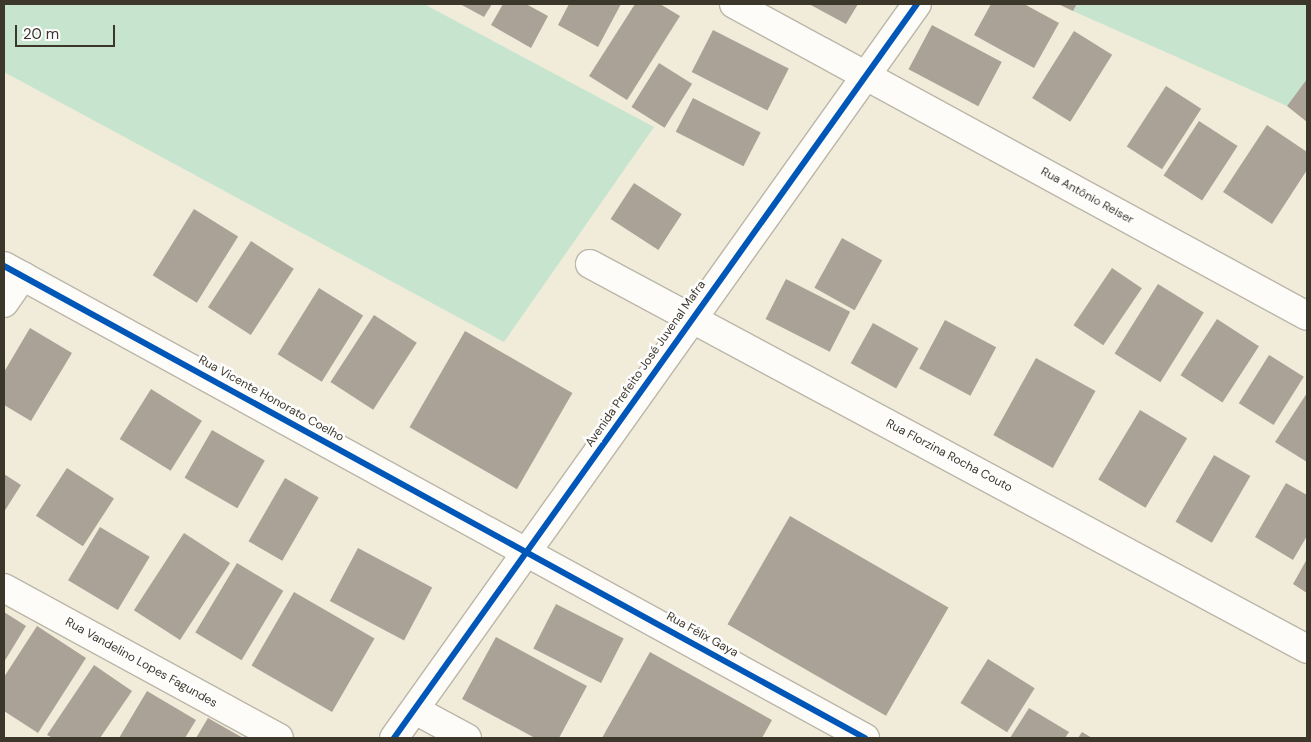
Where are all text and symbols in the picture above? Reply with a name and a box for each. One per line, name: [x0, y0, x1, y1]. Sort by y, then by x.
scale bar: [18, 15, 118, 47]
text: 20 m: [23, 24, 59, 44]
street label: Rua Antônio Reiser: [1038, 164, 1136, 228]
street label: Avenida Prefeito José Juvenal Mafra: [583, 278, 709, 450]
street label: Rua Vicente Honorato Coelho: [196, 353, 346, 445]
street label: Rua Florzina Rocha Couto: [883, 417, 1015, 495]
street label: Rua Félix Gaya: [664, 609, 740, 661]
street label: Rua Vandelino Lopes Fagundes: [62, 615, 220, 711]

